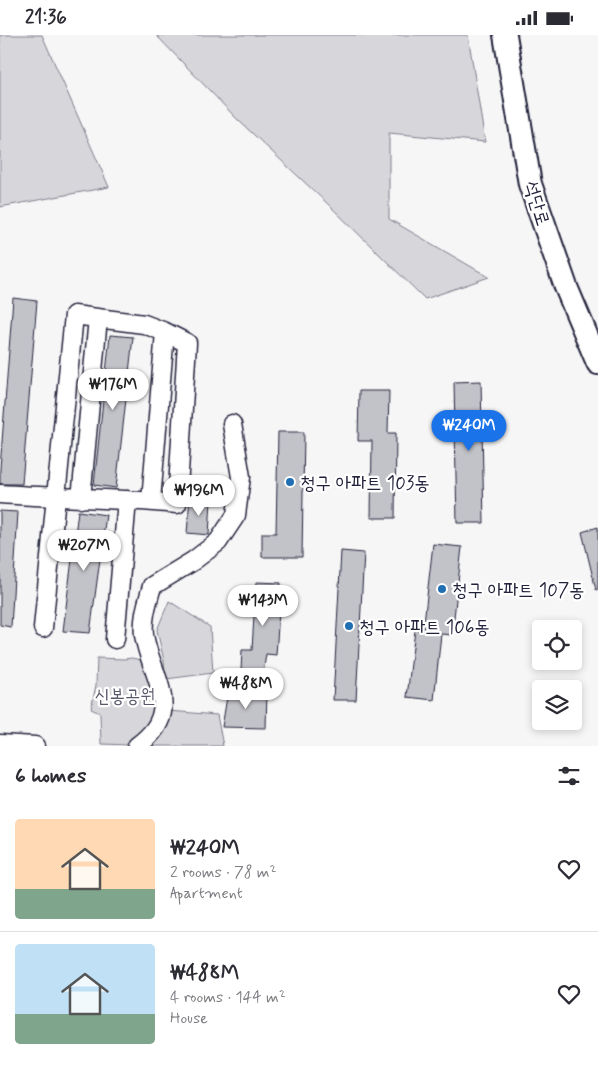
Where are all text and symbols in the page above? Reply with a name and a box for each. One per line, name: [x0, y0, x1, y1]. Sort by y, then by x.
text: 21:36: [25, 5, 67, 30]
street label: 석단로: [518, 178, 555, 229]
pin: ₩176M: [78, 369, 148, 411]
text: ₩176M: [89, 374, 137, 395]
pin: ₩240M: [434, 409, 504, 452]
text: ₩240M: [442, 415, 496, 436]
place label: 청구 아파트 103동: [300, 471, 430, 496]
pin: ₩196M: [164, 475, 234, 517]
marker: 청구 아파트 103동: [284, 476, 296, 488]
text: ₩196M: [174, 480, 224, 501]
pin: ₩207M: [49, 529, 119, 572]
text: ₩207M: [58, 535, 110, 556]
place label: 청구 아파트 107동: [452, 578, 585, 603]
marker: 청구 아파트 107동: [436, 583, 448, 595]
pin: ₩143M: [228, 585, 298, 627]
text: ₩143M: [238, 590, 288, 611]
place label: 청구 아파트 106동: [359, 615, 490, 640]
marker: 청구 아파트 106동: [343, 620, 355, 632]
map controls: [532, 620, 582, 730]
button: locate: [532, 620, 582, 670]
pin: ₩488M: [211, 667, 281, 710]
text: ₩488M: [220, 673, 272, 694]
button: layers: [532, 680, 582, 730]
park label: 신봉공원: [94, 684, 156, 709]
text: 6 homes: [15, 762, 86, 790]
icon: filters: [555, 762, 583, 790]
text: ₩240M: [170, 834, 240, 862]
icon: home: [55, 839, 115, 899]
icon: heart: [555, 855, 583, 883]
text: 2 rooms · 78 m²: [170, 862, 277, 883]
text: Apartment: [170, 883, 243, 904]
text: ₩488M: [170, 959, 239, 987]
icon: home: [55, 964, 115, 1024]
icon: heart: [555, 980, 583, 1008]
text: 4 rooms · 144 m²: [170, 987, 286, 1008]
text: House: [170, 1008, 208, 1029]

